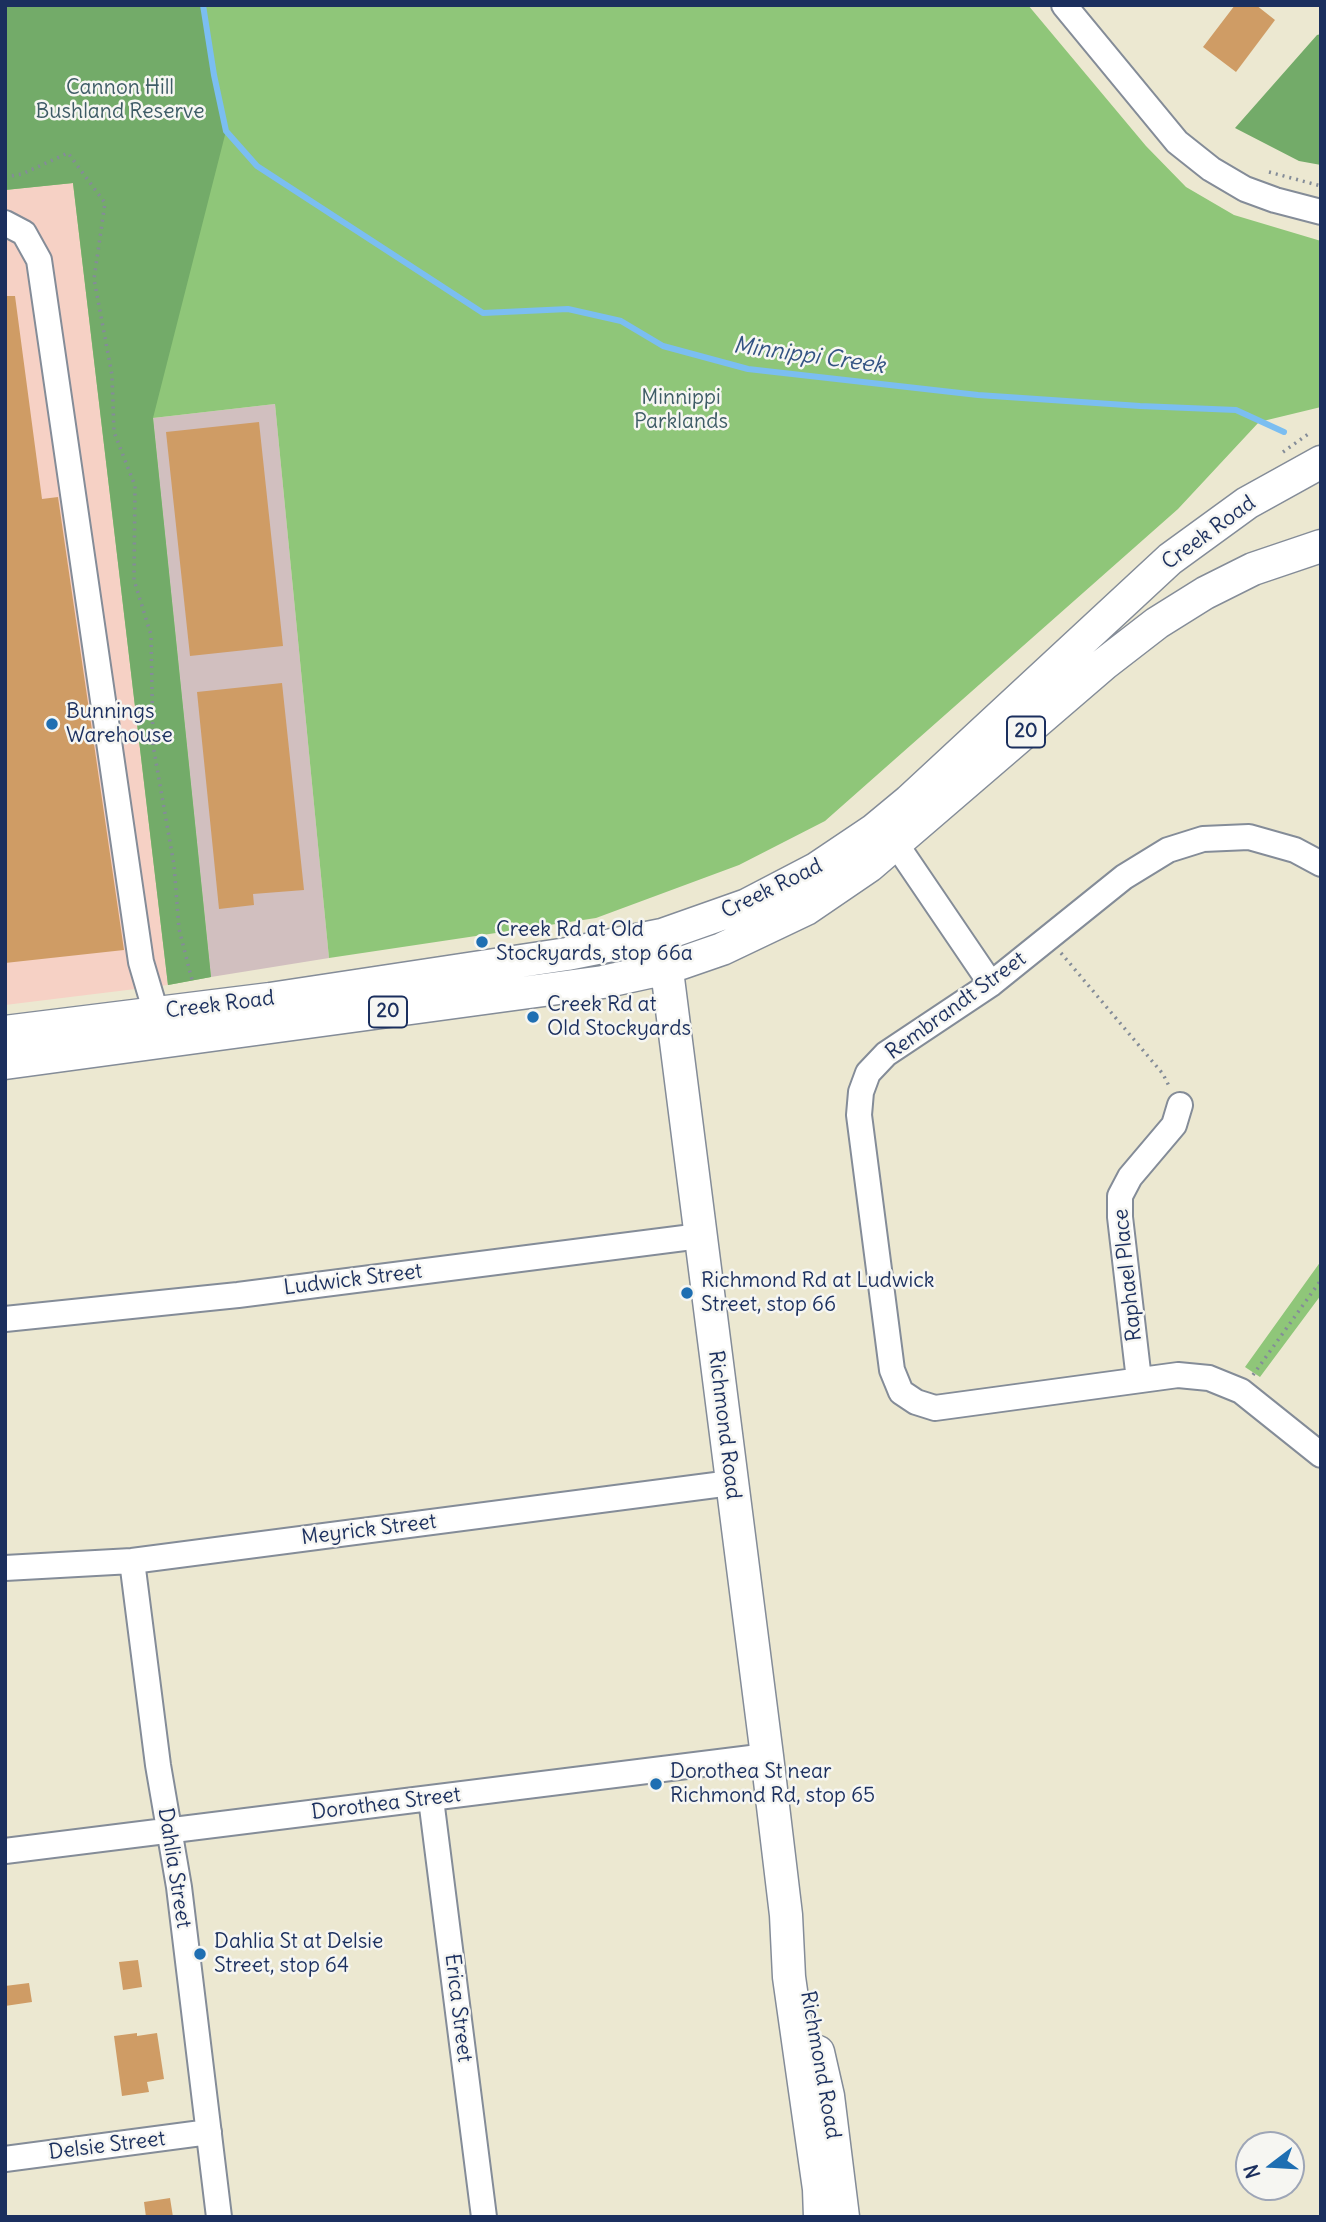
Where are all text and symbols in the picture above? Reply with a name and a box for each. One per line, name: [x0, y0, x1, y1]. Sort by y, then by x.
park label: Cannon Hill Bushland Reserve: [35, 75, 205, 125]
water label: Minnippi Creek: [732, 332, 886, 380]
park label: Minnippi Parklands: [634, 385, 728, 435]
street label: Creek Road: [1157, 491, 1261, 575]
place label: Bunnings Warehouse: [66, 699, 173, 749]
marker: Bunnings Warehouse: [44, 716, 60, 732]
road number: 20: [1007, 716, 1045, 748]
street label: Creek Road: [717, 854, 827, 924]
place label: Creek Rd at Old Stockyards, stop 66a: [496, 917, 693, 967]
marker: Creek Rd at Old Stockyards, stop 66a: [474, 934, 490, 950]
street label: Rembrandt Street: [881, 947, 1031, 1065]
street label: Creek Road: [164, 986, 276, 1024]
place label: Creek Rd at Old Stockyards: [547, 992, 691, 1042]
road number: 20: [369, 996, 407, 1028]
marker: Creek Rd at Old Stockyards: [525, 1009, 541, 1025]
street label: Raphael Place: [1109, 1208, 1147, 1342]
street label: Ludwick Street: [282, 1259, 424, 1301]
place label: Richmond Rd at Ludwick Street, stop 66: [701, 1268, 935, 1318]
marker: Richmond Rd at Ludwick Street, stop 66: [679, 1285, 695, 1301]
street label: Richmond Road: [702, 1349, 746, 1501]
street label: Meyrick Street: [300, 1509, 438, 1551]
place label: Dorothea St near Richmond Rd, stop 65: [670, 1759, 875, 1809]
marker: Dorothea St near Richmond Rd, stop 65: [648, 1776, 664, 1792]
street label: Dorothea Street: [310, 1782, 462, 1826]
street label: Dahlia Street: [152, 1806, 196, 1930]
place label: Dahlia St at Delsie Street, stop 64: [214, 1929, 383, 1979]
marker: Dahlia St at Delsie Street, stop 64: [192, 1946, 208, 1962]
street label: Erica Street: [439, 1952, 477, 2064]
street label: Richmond Road: [795, 1989, 845, 2141]
street label: Delsie Street: [47, 2126, 167, 2166]
north arrow: [1235, 2131, 1305, 2201]
text: N: [1238, 2162, 1265, 2181]

